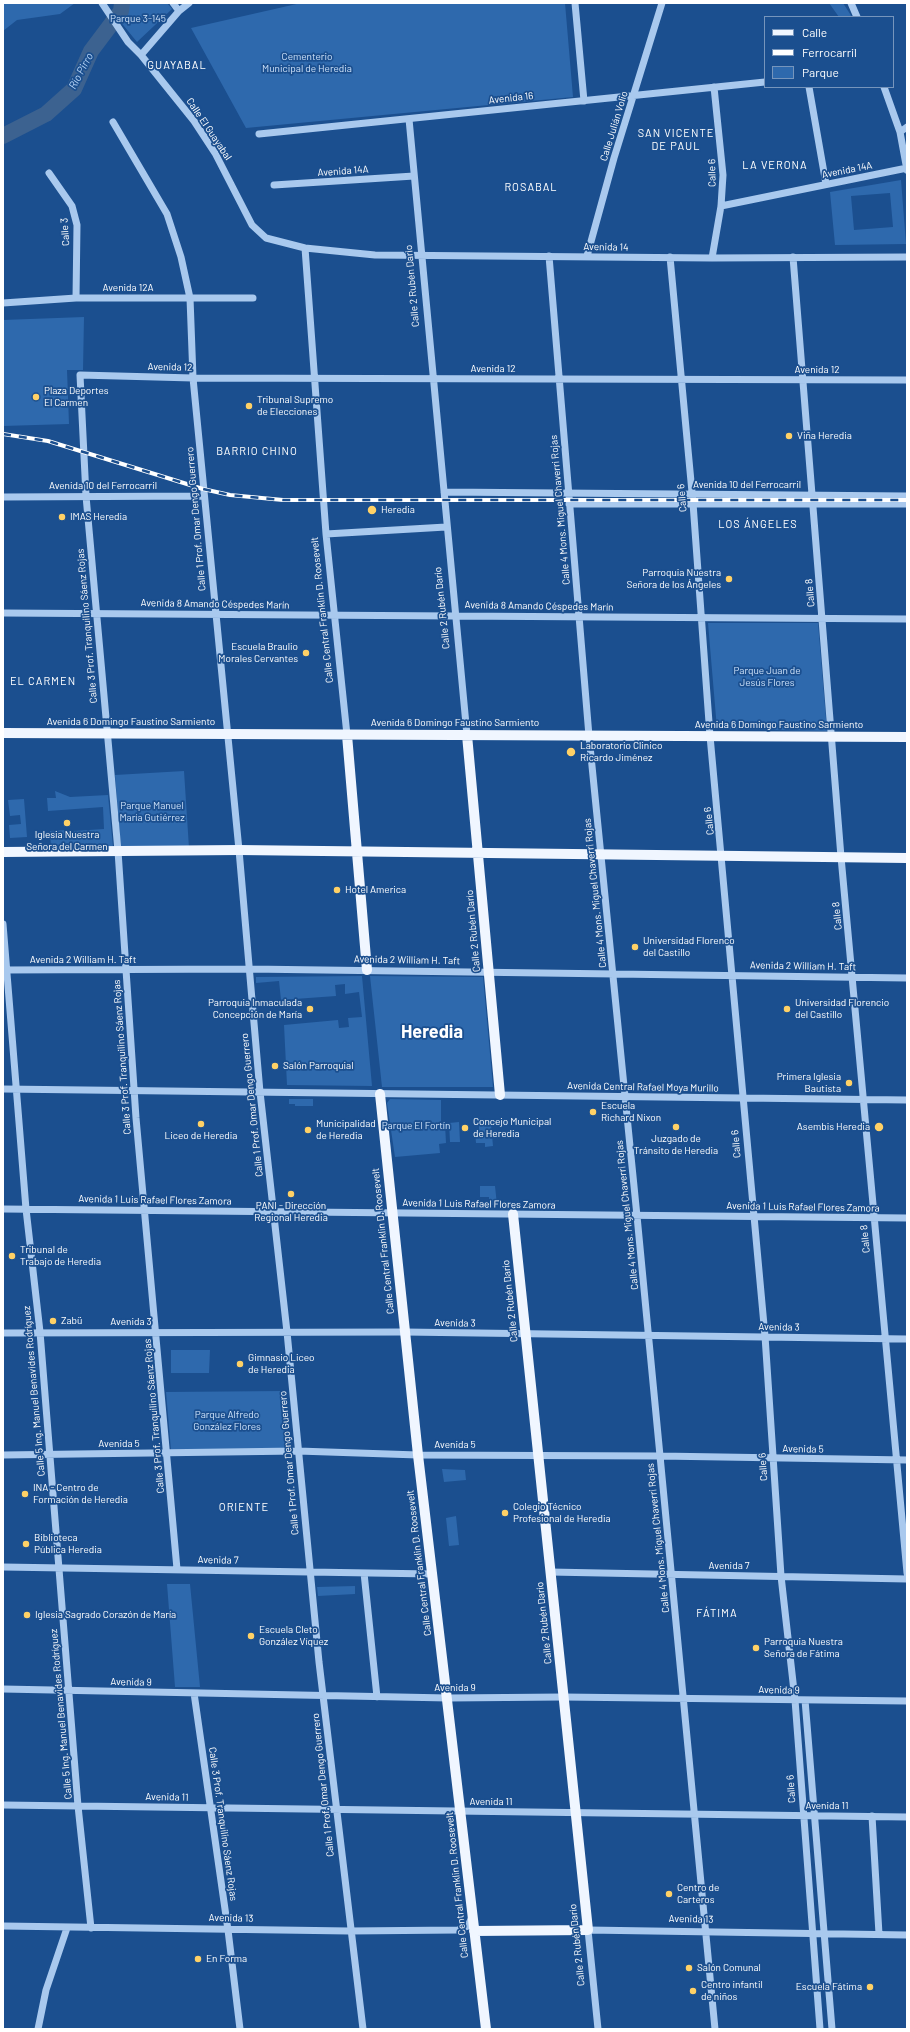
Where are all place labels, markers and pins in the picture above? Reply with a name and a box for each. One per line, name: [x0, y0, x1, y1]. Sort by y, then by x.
place label: Plaza Deportes El Carmen: [44, 385, 109, 408]
marker: Plaza Deportes El Carmen: [31, 392, 41, 402]
place label: Tribunal Supremo de Elecciones: [257, 394, 333, 418]
marker: Tribunal Supremo de Elecciones: [244, 401, 254, 411]
place label: Viña Heredia: [797, 430, 852, 442]
marker: Viña Heredia: [784, 431, 794, 441]
marker: Heredia: [366, 504, 378, 516]
place label: Heredia: [381, 504, 415, 516]
place label: IMAS Heredia: [70, 511, 127, 523]
marker: IMAS Heredia: [57, 512, 67, 522]
place label: Parroquia Nuestra Señora de los Ángeles: [626, 567, 721, 590]
marker: Parroquia Nuestra Señora de los Ángeles: [724, 574, 734, 584]
place label: Escuela Braulio Morales Cervantes: [218, 641, 298, 664]
marker: Escuela Braulio Morales Cervantes: [301, 648, 311, 658]
place label: Laboratorio Clinico Ricardo Jiménez: [580, 740, 662, 764]
marker: Laboratorio Clinico Ricardo Jiménez: [565, 746, 577, 758]
marker: Iglesia Nuestra Señora del Carmen: [62, 818, 72, 828]
place label: Iglesia Nuestra Señora del Carmen: [26, 829, 108, 852]
place label: Hotel America: [345, 884, 406, 896]
marker: Hotel America: [332, 885, 342, 895]
place label: Universidad Florenco del Castillo: [643, 935, 735, 958]
marker: Universidad Florenco del Castillo: [630, 942, 640, 952]
place label: Parroquia Inmaculada Concepción de María: [208, 997, 302, 1020]
place label: Universidad Florencio del Castillo: [795, 997, 889, 1020]
marker: Parroquia Inmaculada Concepción de María: [305, 1004, 315, 1014]
marker: Universidad Florencio del Castillo: [782, 1004, 792, 1014]
place label: Salón Parroquial: [283, 1060, 353, 1072]
marker: Salón Parroquial: [270, 1061, 280, 1071]
place label: Primera Iglesia Bautista: [777, 1071, 841, 1094]
marker: Primera Iglesia Bautista: [844, 1078, 854, 1088]
place label: Escuela Richard Nixon: [601, 1100, 661, 1124]
marker: Escuela Richard Nixon: [588, 1107, 598, 1117]
place label: Concejo Municipal de Heredia: [473, 1116, 551, 1140]
place label: Municipalidad de Heredia: [316, 1118, 376, 1142]
marker: Liceo de Heredia: [196, 1119, 206, 1129]
place label: Asembis Heredia: [797, 1121, 870, 1133]
marker: Asembis Heredia: [873, 1121, 885, 1133]
marker: Juzgado de Tránsito de Heredia: [671, 1122, 681, 1132]
marker: Concejo Municipal de Heredia: [460, 1123, 470, 1133]
marker: Municipalidad de Heredia: [303, 1125, 313, 1135]
place label: Liceo de Heredia: [165, 1130, 237, 1142]
place label: Juzgado de Tránsito de Heredia: [634, 1133, 718, 1156]
marker: PANI - Dirección Regional Heredia: [286, 1189, 296, 1199]
place label: PANI - Dirección Regional Heredia: [254, 1200, 328, 1224]
place label: Tribunal de Trabajo de Heredia: [20, 1244, 101, 1268]
marker: Tribunal de Trabajo de Heredia: [7, 1251, 17, 1261]
place label: Zabü: [61, 1315, 82, 1327]
marker: Zabü: [48, 1316, 58, 1326]
place label: Gimnasio Liceo de Heredia: [248, 1352, 314, 1376]
marker: Gimnasio Liceo de Heredia: [235, 1359, 245, 1369]
place label: INA - Centro de Formación de Heredia: [33, 1482, 128, 1506]
marker: INA - Centro de Formación de Heredia: [20, 1489, 30, 1499]
place label: Colegio Técnico Profesional de Heredia: [513, 1501, 611, 1524]
marker: Colegio Técnico Profesional de Heredia: [500, 1508, 510, 1518]
place label: Biblioteca Pública Heredia: [34, 1532, 102, 1556]
marker: Biblioteca Pública Heredia: [21, 1539, 31, 1549]
place label: Iglesia Sagrado Corazón de María: [35, 1609, 176, 1621]
marker: Iglesia Sagrado Corazón de María: [22, 1610, 32, 1620]
place label: Escuela Cleto González Víquez: [259, 1624, 328, 1648]
marker: Escuela Cleto González Víquez: [246, 1631, 256, 1641]
place label: Parroquia Nuestra Señora de Fátima: [764, 1636, 843, 1660]
marker: Parroquia Nuestra Señora de Fátima: [751, 1643, 761, 1653]
place label: Centro de Carteros: [677, 1882, 719, 1906]
marker: Centro de Carteros: [664, 1889, 674, 1899]
place label: En Forma: [206, 1953, 247, 1965]
marker: En Forma: [193, 1954, 203, 1964]
place label: Salón Comunal: [697, 1962, 761, 1974]
marker: Salón Comunal: [684, 1963, 694, 1973]
place label: Centro infantil de niños: [701, 1979, 763, 2002]
place label: Escuela Fátima: [796, 1981, 862, 1993]
marker: Escuela Fátima: [865, 1982, 875, 1992]
marker: Centro infantil de niños: [688, 1986, 698, 1996]

